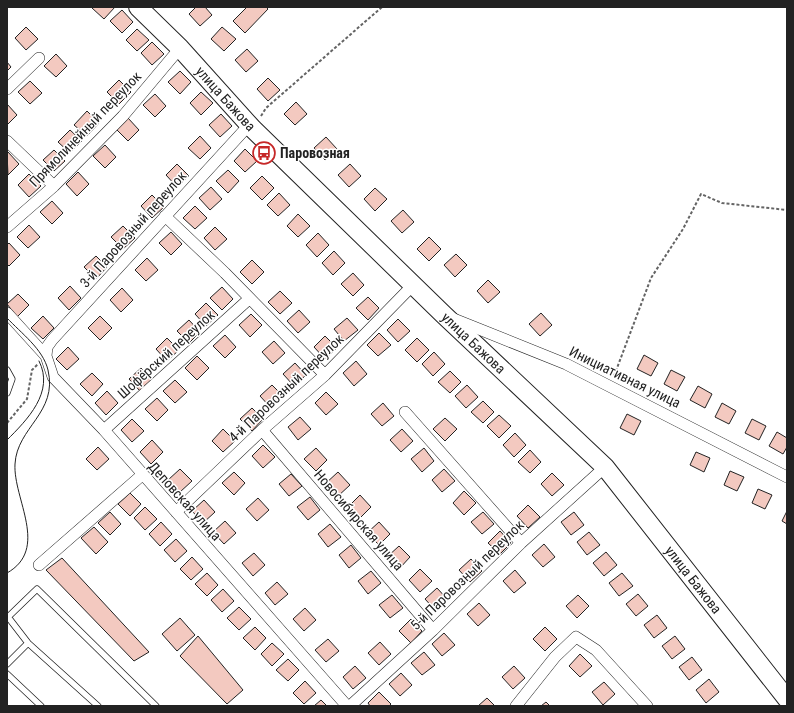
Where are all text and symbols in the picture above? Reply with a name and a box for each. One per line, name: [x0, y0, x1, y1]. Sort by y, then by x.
street label: улица Бажова: [192, 63, 259, 134]
street label: Прямолинейный переулок: [26, 68, 144, 190]
bus stop icon: Паровозная: [251, 140, 277, 166]
place label: Паровозная: [280, 145, 350, 161]
street label: 3-й Паровозный переулок: [77, 167, 190, 290]
street label: Шофёрский переулок: [114, 306, 218, 402]
street label: улица Бажова: [438, 309, 509, 377]
street label: 4-й Паровозный переулок: [225, 331, 347, 445]
street label: Инициативная улица: [567, 343, 683, 411]
street label: Деповская улица: [145, 458, 225, 544]
street label: Новосибирская улица: [311, 467, 407, 573]
street label: 5-й Паровозный переулок: [407, 517, 527, 633]
street label: улица Бажова: [662, 543, 725, 617]

